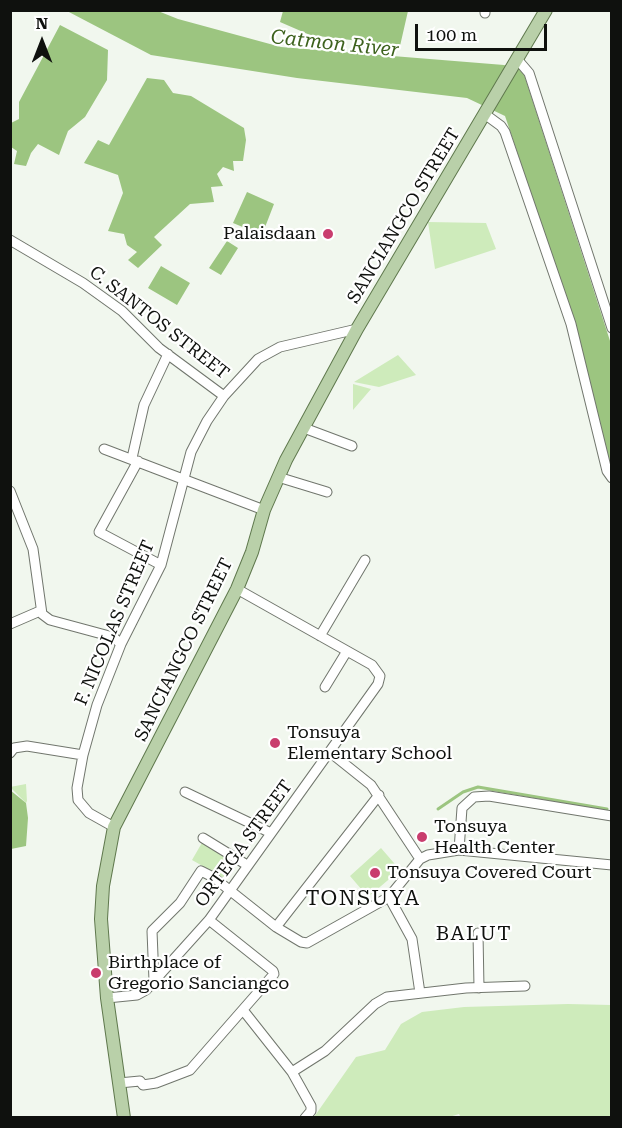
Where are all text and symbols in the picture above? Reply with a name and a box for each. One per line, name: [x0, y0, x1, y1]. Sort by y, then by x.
north arrow: [12, 12, 72, 72]
scale bar: [418, 12, 550, 50]
text: N: [36, 14, 48, 33]
text: 100 m: [426, 24, 477, 45]
water label: Catmon River: [270, 25, 400, 63]
street label: SANCIANGCO STREET: [343, 124, 465, 308]
place label: Palaisdaan: [223, 223, 316, 245]
marker: Palaisdaan: [321, 227, 335, 241]
street label: C. SANTOS STREET: [85, 262, 233, 384]
street label: F. NICOLAS STREET: [70, 537, 160, 709]
street label: SANCIANGCO STREET: [130, 555, 238, 745]
place label: Tonsuya Elementary School: [287, 722, 452, 764]
marker: Tonsuya Elementary School: [268, 736, 282, 750]
street label: ORTEGA STREET: [191, 776, 297, 912]
place label: Tonsuya Health Center: [434, 816, 555, 858]
marker: Tonsuya Health Center: [415, 830, 429, 844]
place label: Tonsuya Covered Court: [387, 862, 591, 884]
marker: Tonsuya Covered Court: [368, 866, 382, 880]
district label: TONSUYA: [305, 886, 421, 912]
district label: BALUT: [436, 922, 512, 946]
place label: Birthplace of Gregorio Sanciangco: [108, 952, 289, 994]
marker: Birthplace of Gregorio Sanciangco: [89, 966, 103, 980]

